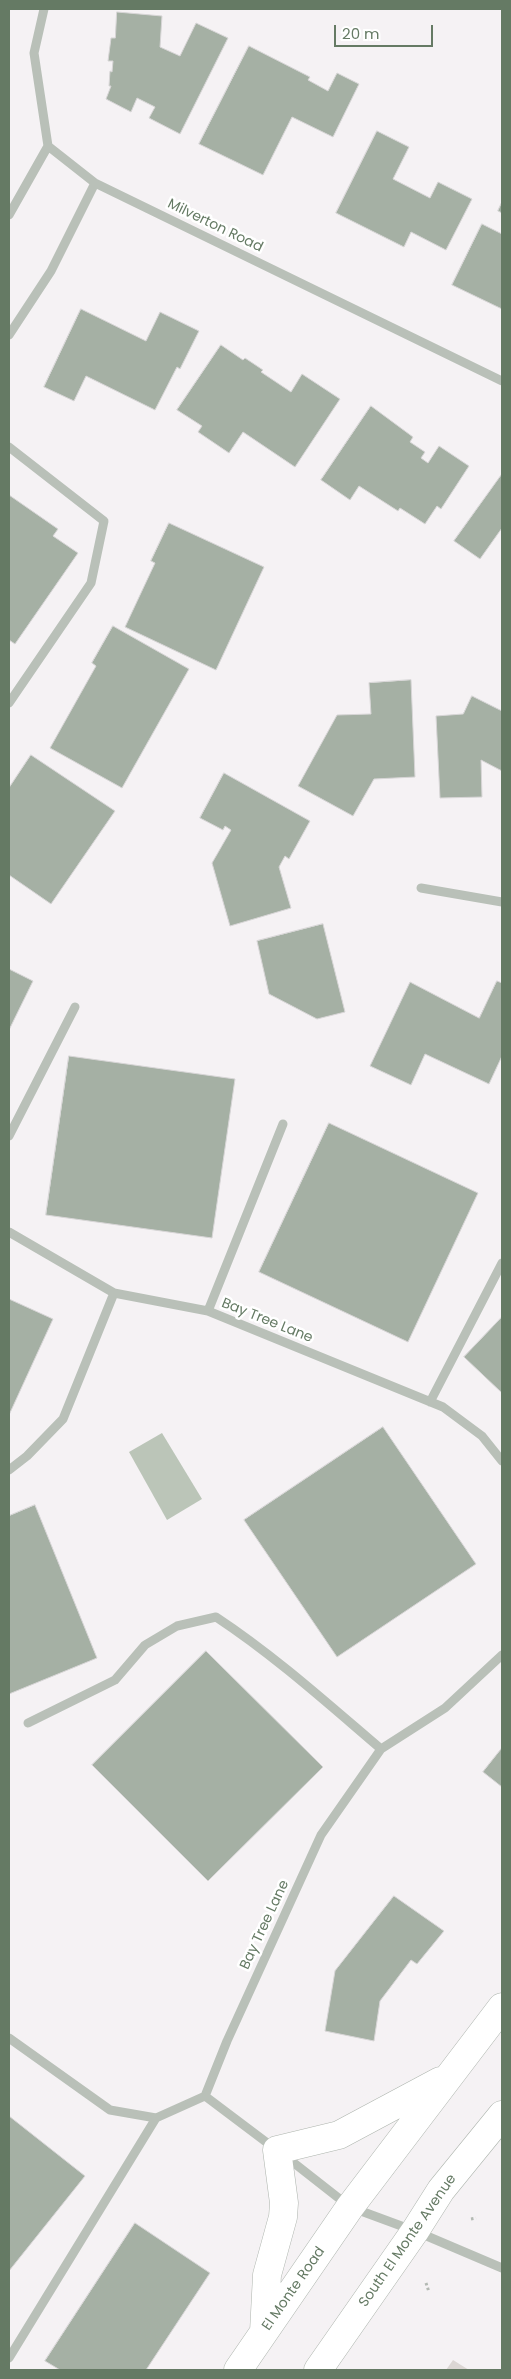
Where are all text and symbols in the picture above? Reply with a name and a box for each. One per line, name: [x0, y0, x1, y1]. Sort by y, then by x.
scale bar: [336, 15, 435, 47]
text: 20 m: [342, 23, 380, 44]
street label: Milverton Road: [165, 196, 265, 256]
street label: Bay Tree Lane: [219, 1295, 315, 1347]
street label: Bay Tree Lane: [237, 1878, 293, 1972]
street label: South El Monte Avenue: [356, 2171, 460, 2311]
street label: El Monte Road: [259, 2244, 329, 2334]

